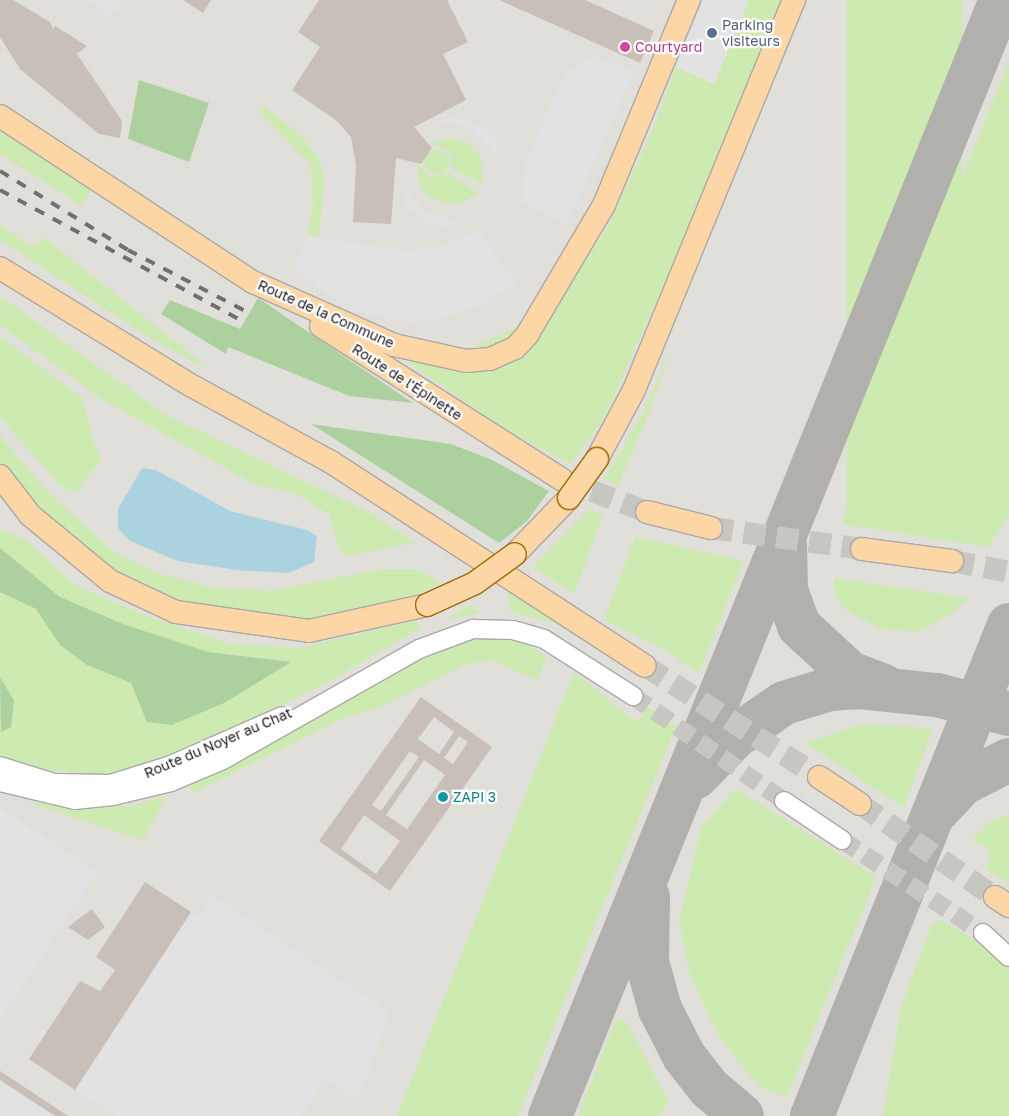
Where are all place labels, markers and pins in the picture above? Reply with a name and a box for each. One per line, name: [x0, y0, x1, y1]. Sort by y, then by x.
place label: Parking visiteurs: [722, 17, 780, 49]
marker: Parking visiteurs: [706, 27, 718, 39]
place label: Courtyard: [635, 39, 702, 55]
marker: Courtyard: [619, 41, 631, 53]
place label: ZAPI 3: [453, 789, 496, 805]
marker: ZAPI 3: [437, 791, 449, 803]

